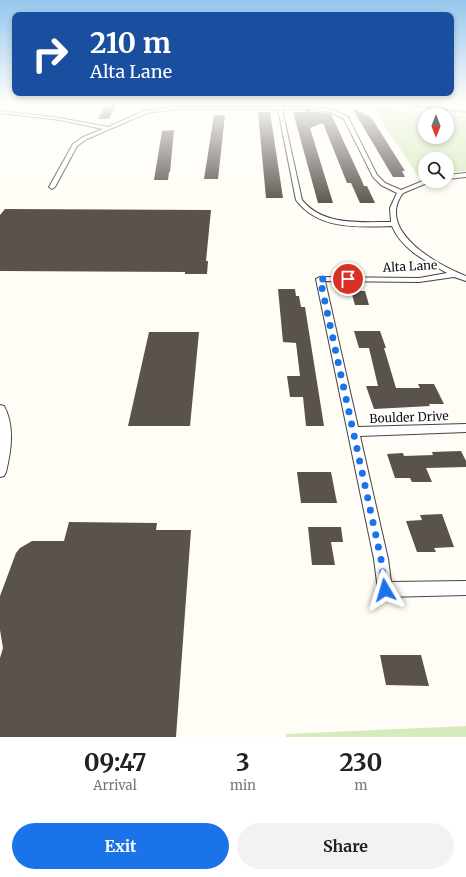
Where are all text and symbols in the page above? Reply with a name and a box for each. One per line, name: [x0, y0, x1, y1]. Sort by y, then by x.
text: 210 m: [90, 25, 171, 61]
icon: right: [24, 28, 76, 80]
text: Alta Lane: [90, 60, 172, 83]
north arrow: [418, 108, 454, 144]
map controls: [418, 108, 454, 188]
button: search: [418, 152, 454, 188]
street label: Alta Lane: [381, 257, 438, 275]
pin: [331, 262, 365, 296]
icon: arrive: [337, 268, 359, 290]
street label: Boulder Drive: [369, 408, 449, 426]
position arrow: [364, 569, 406, 611]
text: 09:47: [84, 747, 146, 778]
text: 3: [236, 747, 250, 778]
text: 230: [339, 747, 382, 778]
text: Arrival: [93, 777, 137, 794]
text: min: [230, 777, 256, 794]
text: m: [354, 777, 367, 794]
button: Exit: [12, 823, 229, 869]
button: Share: [237, 823, 454, 869]

